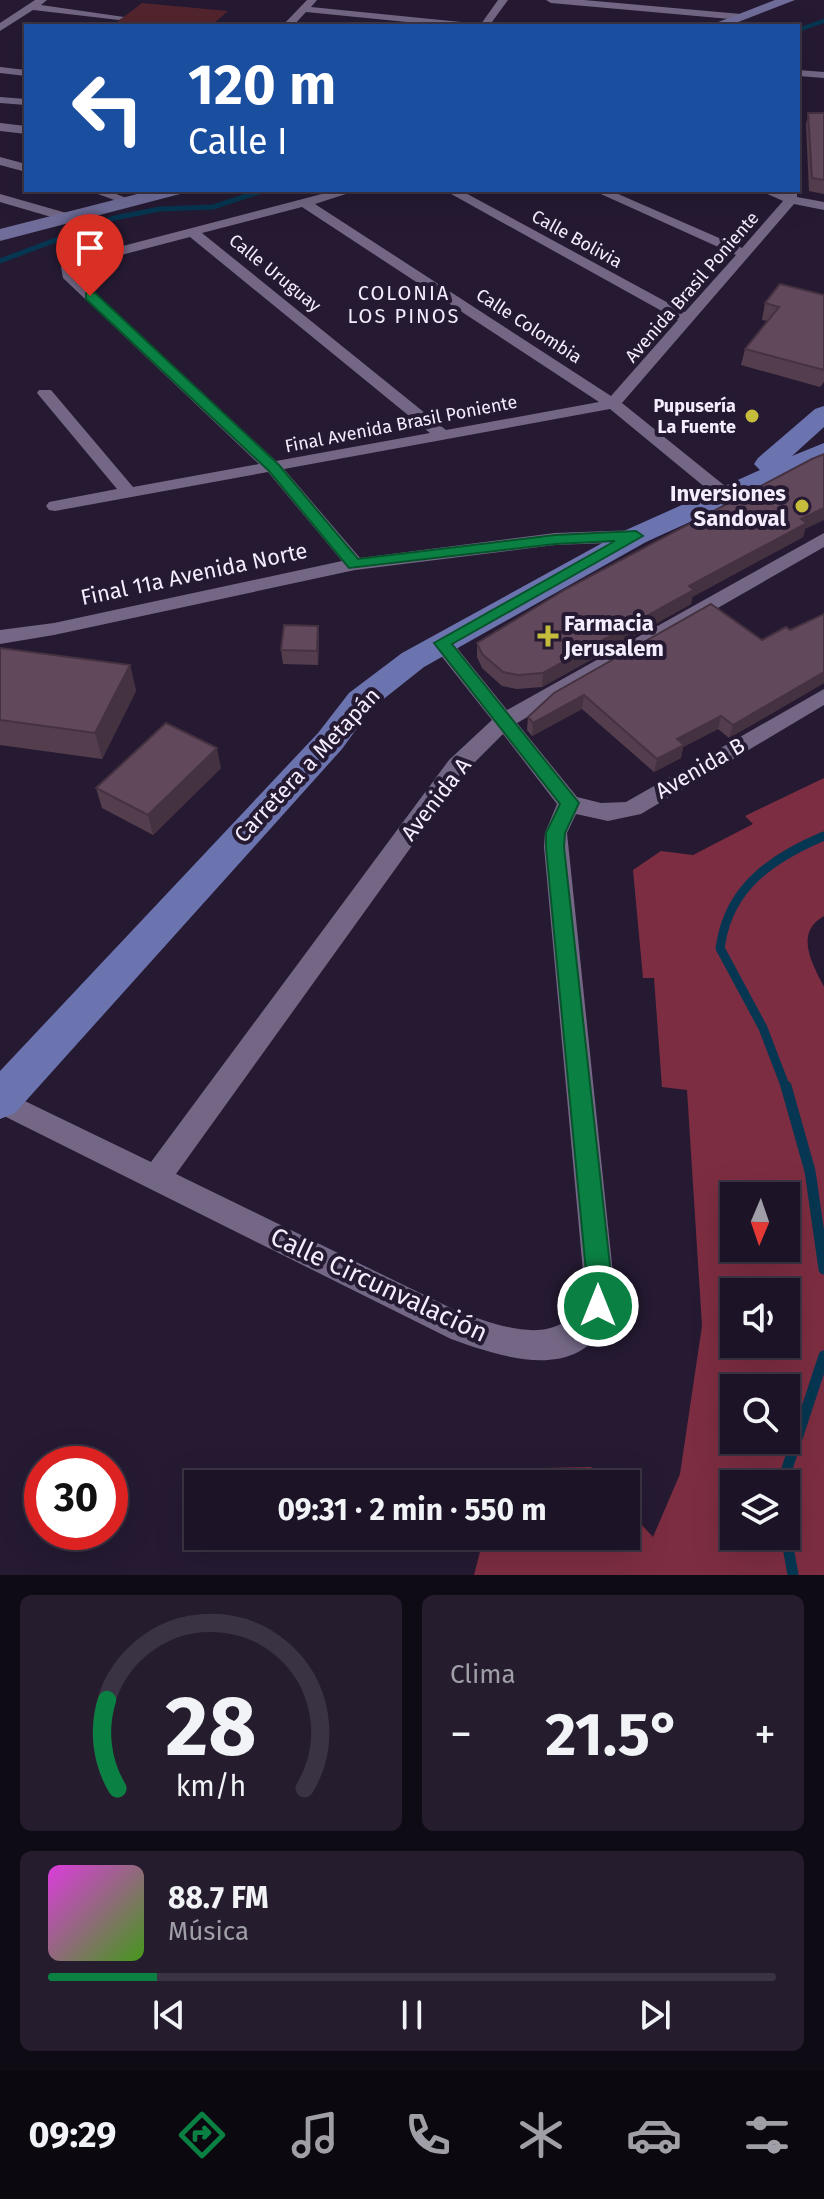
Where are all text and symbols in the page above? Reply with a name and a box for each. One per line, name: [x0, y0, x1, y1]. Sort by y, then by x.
text: 120 m: [188, 52, 336, 119]
icon: left: [56, 56, 160, 160]
text: Calle I: [188, 120, 288, 164]
street label: Calle Bolivia: [528, 205, 626, 273]
street label: Avenida Brasil Poniente: [620, 207, 764, 367]
pin: [56, 214, 124, 296]
icon: arrive: [68, 226, 112, 270]
street label: Calle Uruguay: [225, 229, 326, 317]
district label: COLONIA LOS PINOS: [347, 281, 461, 328]
street label: Calle Colombia: [472, 284, 586, 368]
street label: Final Avenida Brasil Poniente: [283, 391, 519, 457]
place label: Pupusería La Fuente: [654, 395, 736, 438]
marker: Pupusería La Fuente: [743, 407, 761, 425]
place label: Inversiones Sandoval: [670, 480, 786, 532]
marker: Inversiones Sandoval: [793, 497, 811, 515]
street label: Final 11a Avenida Norte: [78, 537, 310, 611]
place label: Farmacia Jerusalem: [563, 610, 664, 662]
marker: Farmacia Jerusalem: [539, 627, 557, 645]
street label: Carretera a Metapán: [228, 682, 386, 848]
street label: Avenida B: [650, 732, 750, 804]
street label: Avenida A: [395, 752, 477, 846]
north arrow: [720, 1182, 800, 1262]
map controls: [720, 1182, 800, 1550]
street label: Calle Circunvalación: [266, 1221, 492, 1349]
position arrow: [556, 1264, 640, 1348]
button: sound: [720, 1278, 800, 1358]
button: search: [720, 1374, 800, 1454]
speed limit sign: 30: [24, 1446, 128, 1550]
button: layers: [720, 1470, 800, 1550]
text: 09:31 · 2 min · 550 m: [277, 1492, 547, 1528]
text: Clima: [450, 1659, 516, 1690]
text: 28: [165, 1677, 257, 1777]
text: 21.5°: [545, 1699, 681, 1771]
text: −: [450, 1708, 472, 1761]
text: +: [754, 1708, 776, 1761]
text: km/h: [176, 1769, 246, 1804]
text: 88.7 FM: [168, 1880, 269, 1916]
text: Música: [168, 1916, 249, 1947]
icon: previous: [147, 1993, 191, 2037]
icon: pause: [390, 1993, 434, 2037]
icon: next: [633, 1993, 677, 2037]
icon: directions: [174, 2107, 230, 2163]
icon: music: [287, 2107, 343, 2163]
icon: phone: [400, 2107, 456, 2163]
icon: climate: [513, 2107, 569, 2163]
icon: car: [626, 2107, 682, 2163]
icon: filters: [739, 2107, 795, 2163]
text: 09:29: [29, 2113, 116, 2157]

